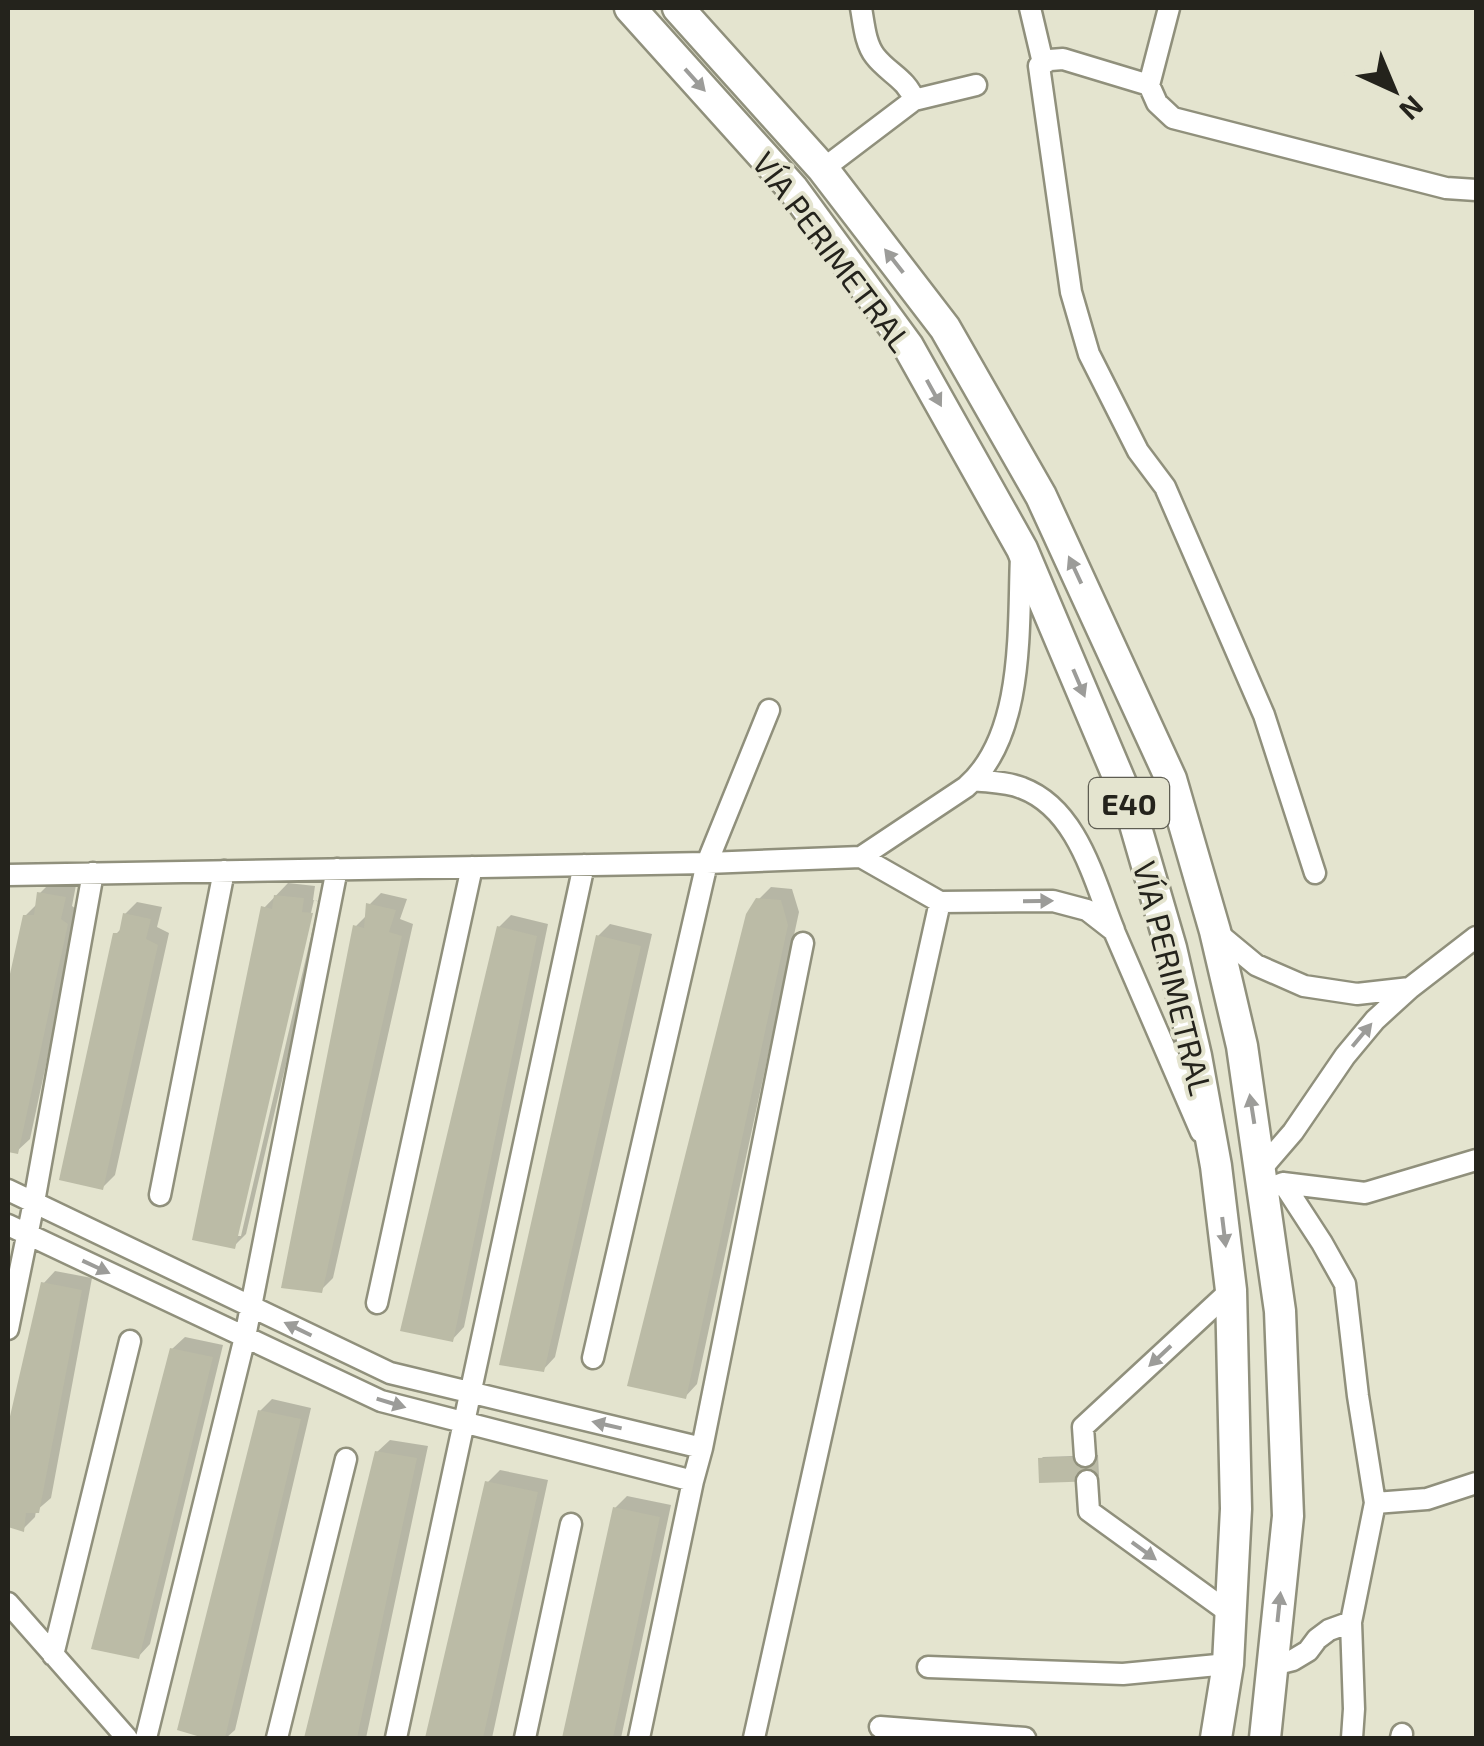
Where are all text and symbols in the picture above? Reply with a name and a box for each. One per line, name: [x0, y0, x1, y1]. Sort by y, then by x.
north arrow: [1344, 40, 1444, 140]
one-way arrow: [683, 67, 705, 92]
text: N: [1393, 89, 1431, 128]
street label: VÍA PERIMETRAL: [746, 144, 920, 358]
one-way arrow: [884, 248, 904, 274]
one-way arrow: [926, 378, 943, 407]
one-way arrow: [1067, 556, 1084, 585]
one-way arrow: [1071, 669, 1087, 699]
road number: E40: [1089, 778, 1169, 828]
street label: VÍA PERIMETRAL: [1127, 857, 1221, 1099]
one-way arrow: [1022, 893, 1054, 909]
one-way arrow: [1351, 1023, 1372, 1048]
one-way arrow: [1244, 1093, 1259, 1125]
one-way arrow: [1216, 1217, 1232, 1248]
one-way arrow: [82, 1258, 111, 1275]
one-way arrow: [283, 1321, 312, 1338]
one-way arrow: [1148, 1344, 1172, 1367]
one-way arrow: [376, 1396, 406, 1411]
one-way arrow: [591, 1417, 622, 1432]
one-way arrow: [1130, 1540, 1157, 1560]
one-way arrow: [1271, 1590, 1287, 1622]

